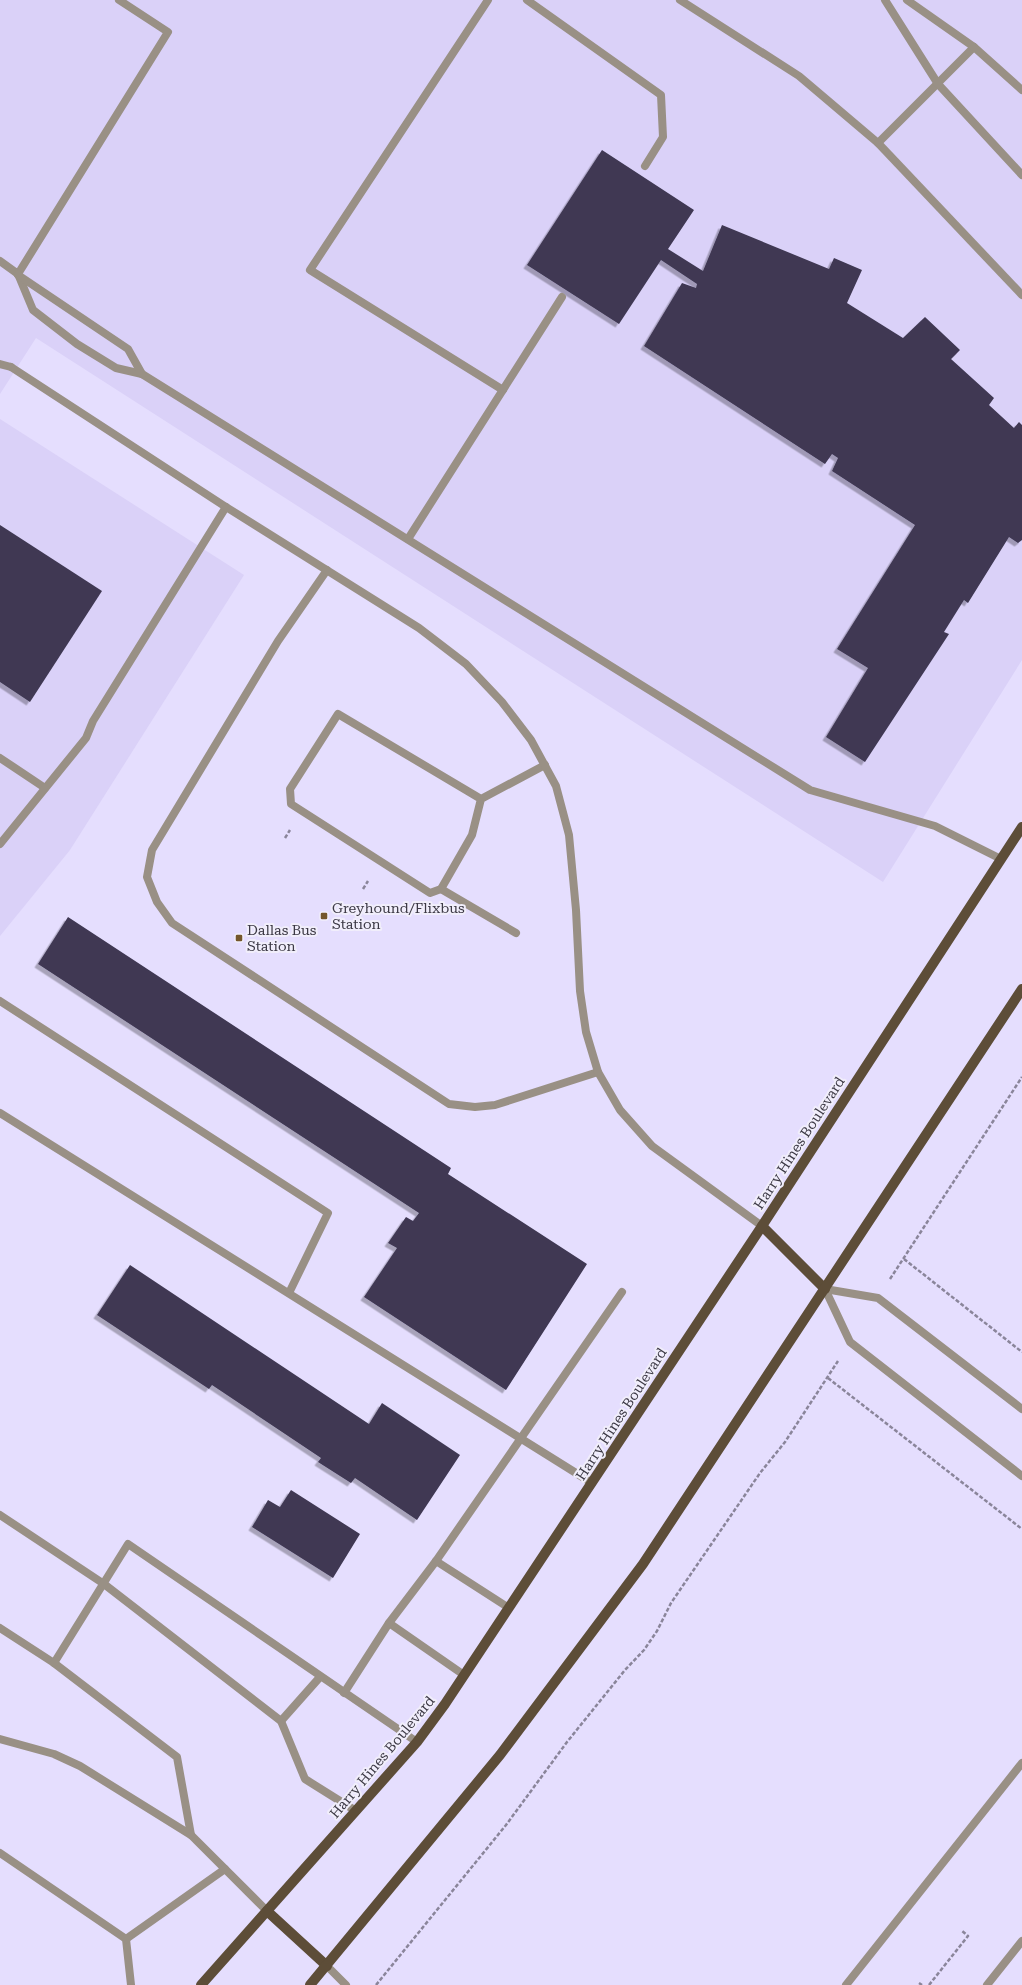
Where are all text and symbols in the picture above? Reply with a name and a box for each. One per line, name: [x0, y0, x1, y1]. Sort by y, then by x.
place label: Greyhound/Flixbus Station: [332, 900, 465, 932]
marker: Greyhound/Flixbus Station: [319, 911, 329, 921]
place label: Dallas Bus Station: [247, 922, 317, 954]
marker: Dallas Bus Station: [234, 933, 244, 943]
street label: Harry Hines Boulevard: [750, 1074, 848, 1212]
street label: Harry Hines Boulevard: [572, 1345, 670, 1483]
street label: Harry Hines Boulevard: [326, 1693, 438, 1821]

